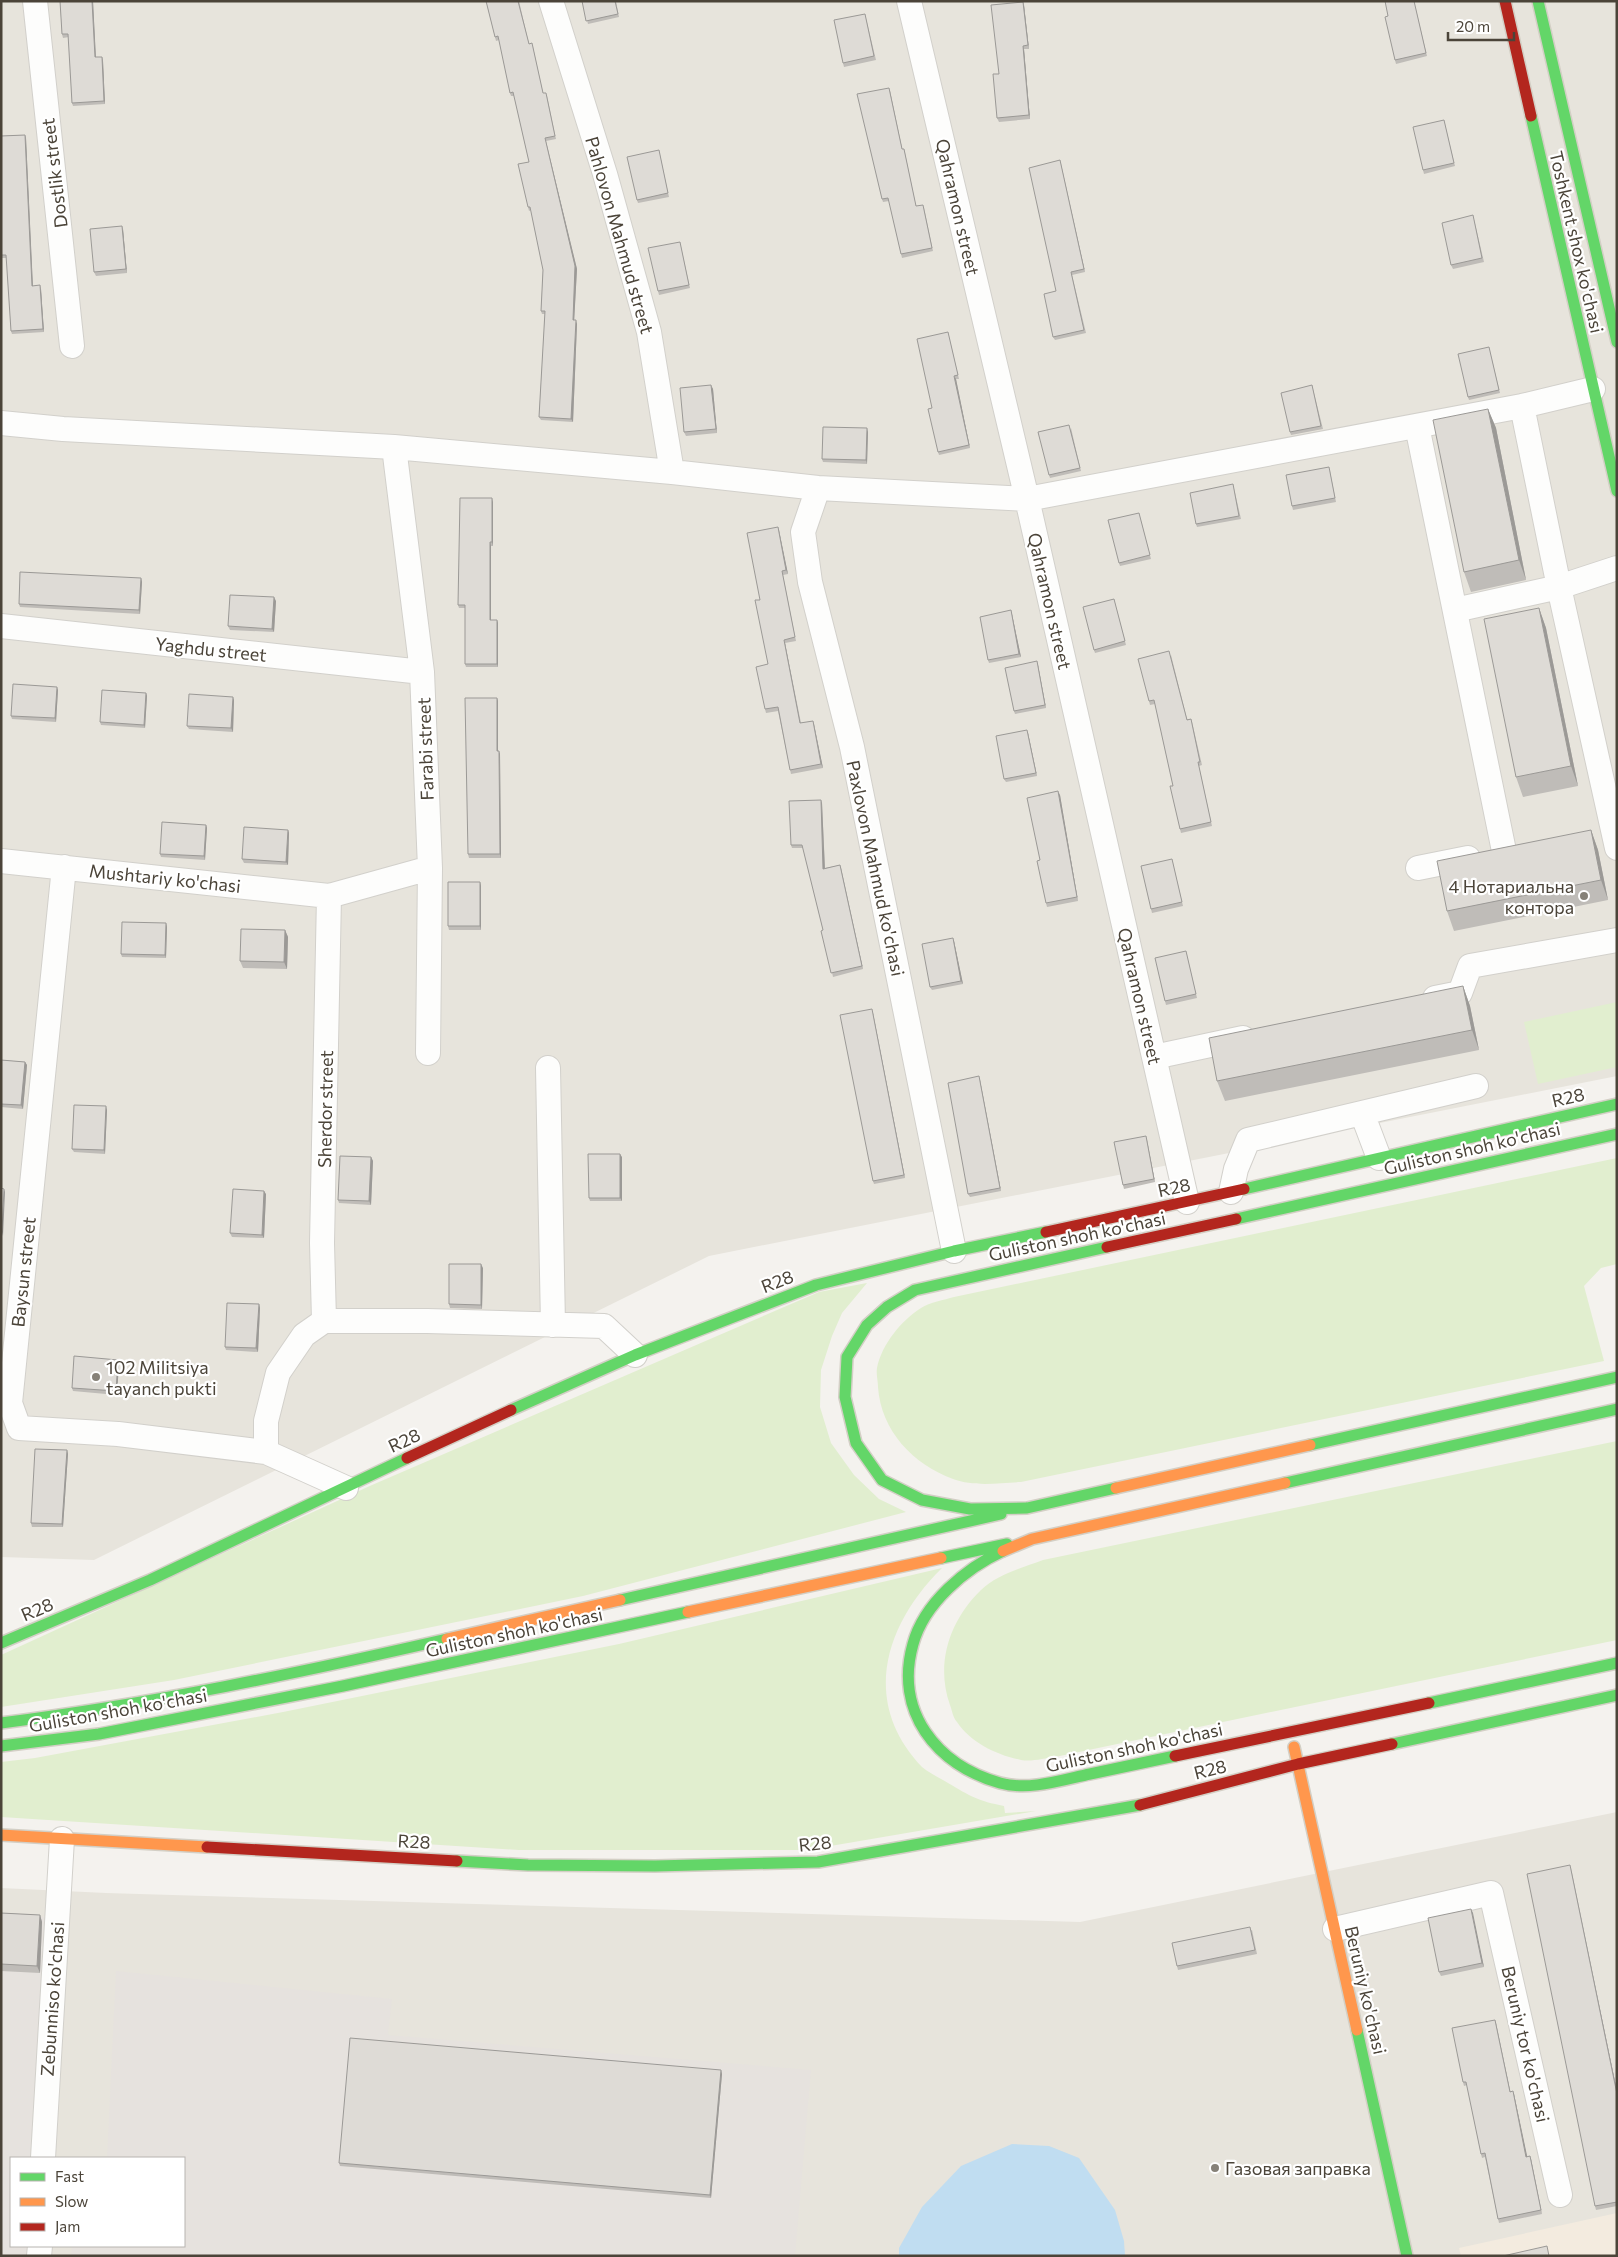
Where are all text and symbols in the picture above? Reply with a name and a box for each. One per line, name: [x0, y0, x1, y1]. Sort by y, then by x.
scale bar: [1448, 10, 1514, 42]
text: 20 m: [1456, 17, 1490, 35]
street label: Dostlik street: [36, 117, 72, 229]
street label: Pahlovon Mahmud street: [581, 134, 659, 336]
street label: Qahramon street: [932, 136, 984, 278]
street label: Toshkent shox ko'chasi: [1545, 149, 1609, 335]
street label: Qahramon street: [1024, 530, 1076, 672]
street label: Yaghdu street: [154, 632, 268, 666]
street label: Farabi street: [412, 697, 438, 801]
street label: Paxlovon Mahmud ko'chasi: [842, 758, 910, 978]
street label: Mushtariy ko'chasi: [88, 859, 242, 897]
place label: 4 Нотариальна контора: [1448, 875, 1574, 918]
marker: 4 Нотариальна контора: [1578, 890, 1590, 902]
street label: Qahramon street: [1114, 925, 1166, 1067]
street label: Sherdor street: [313, 1050, 337, 1168]
street label: R28: [1549, 1083, 1587, 1111]
street label: Guliston shoh ko'chasi: [1382, 1117, 1562, 1179]
street label: R28: [1156, 1173, 1192, 1201]
street label: Guliston shoh ko'chasi: [986, 1206, 1168, 1266]
street label: Baysun street: [6, 1216, 40, 1328]
street label: R28: [758, 1265, 796, 1297]
place label: 102 Militsiya tayanch pukti: [106, 1356, 217, 1399]
marker: 102 Militsiya tayanch pukti: [90, 1371, 102, 1383]
street label: R28: [384, 1423, 424, 1457]
street label: R28: [18, 1592, 57, 1626]
street label: Guliston shoh ko'chasi: [423, 1602, 605, 1662]
street label: Guliston shoh ko'chasi: [27, 1683, 209, 1737]
street label: Guliston shoh ko'chasi: [1043, 1717, 1225, 1777]
street label: R28: [1191, 1754, 1229, 1784]
street label: R28: [397, 1829, 431, 1853]
street label: R28: [797, 1830, 833, 1856]
street label: Zebunniso ko'chasi: [36, 1921, 68, 2077]
street label: Beruniy ko'chasi: [1341, 1924, 1391, 2056]
street label: Beruniy tor ko'chasi: [1497, 1964, 1555, 2124]
legend: [10, 2157, 185, 2247]
place label: Газовая заправка: [1225, 2157, 1371, 2179]
marker: Газовая заправка: [1209, 2162, 1221, 2174]
text: Fast: [55, 2167, 84, 2185]
text: Slow: [55, 2192, 88, 2210]
text: Jam: [55, 2217, 80, 2235]

